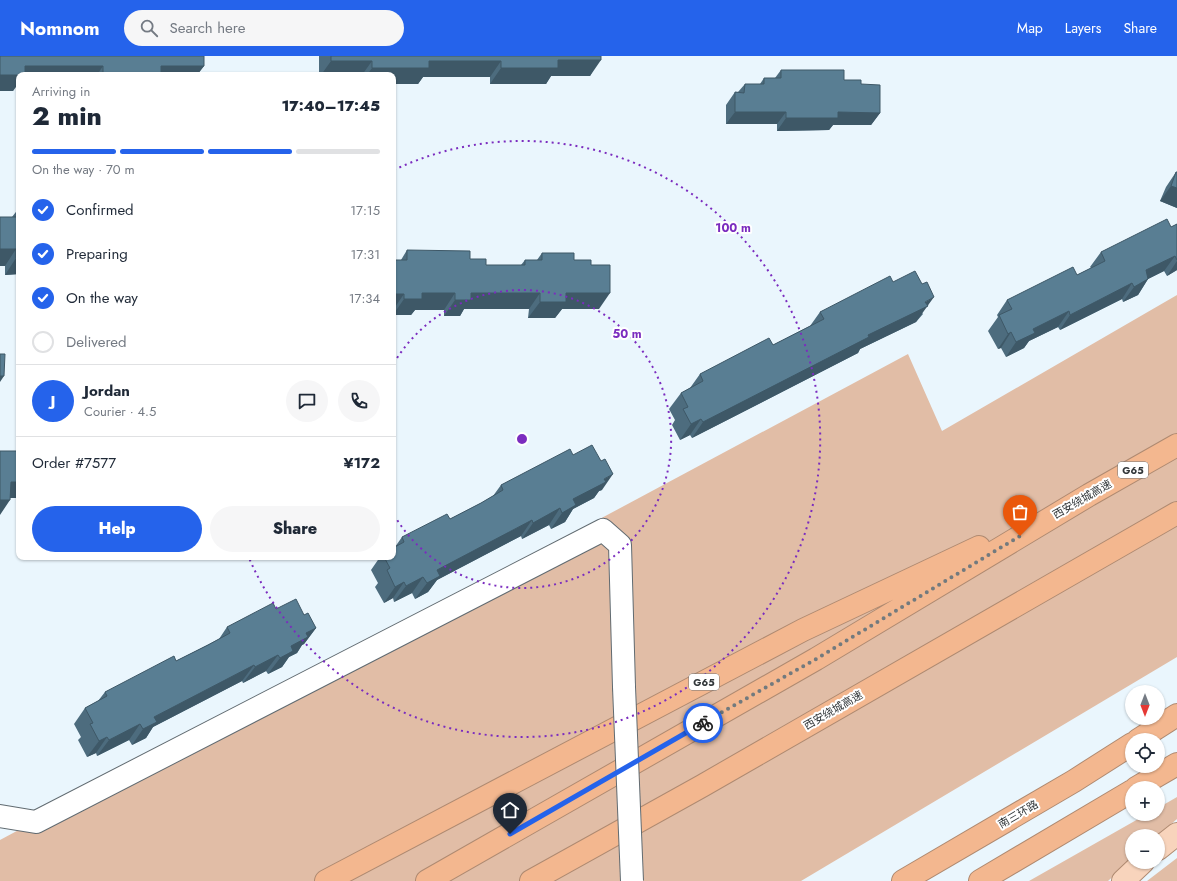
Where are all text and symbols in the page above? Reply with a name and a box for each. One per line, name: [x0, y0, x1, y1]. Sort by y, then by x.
search box: [124, 10, 404, 46]
text: Nomnom: [20, 15, 100, 42]
icon: search: [138, 17, 160, 39]
text: Search here: [170, 17, 245, 39]
text: Map: [1017, 18, 1043, 38]
text: Layers: [1065, 18, 1101, 38]
text: Share: [1123, 18, 1157, 38]
text: Arriving in: [32, 82, 90, 101]
text: 17:40–17:45: [281, 95, 380, 117]
text: 2 min: [32, 97, 102, 135]
text: On the way · 70 m: [32, 160, 135, 179]
icon: check: [32, 199, 54, 221]
text: Confirmed: [66, 199, 134, 221]
text: 17:15: [350, 201, 380, 220]
text: 100 m: [715, 219, 751, 237]
icon: check: [32, 243, 54, 265]
text: Preparing: [66, 243, 128, 265]
text: 17:31: [350, 245, 380, 264]
icon: check: [32, 287, 54, 309]
text: On the way: [66, 287, 138, 309]
text: 17:34: [349, 289, 380, 308]
text: 50 m: [612, 325, 642, 343]
text: Delivered: [66, 331, 127, 353]
text: Jordan: [84, 380, 130, 402]
button: chat: [286, 380, 328, 422]
button: phone: [338, 380, 380, 422]
text: J: [51, 390, 55, 412]
text: Courier · 4.5: [84, 402, 156, 421]
centre of rings: [515, 432, 529, 446]
text: Order #7577: [32, 452, 116, 474]
text: ¥172: [343, 452, 380, 474]
road number: G65: [1118, 462, 1148, 478]
street label: 西安绕城高速: [1049, 476, 1115, 522]
pin: [1003, 495, 1037, 536]
icon: bag: [1009, 501, 1031, 523]
button: Help: [32, 506, 202, 552]
button: Share: [210, 506, 380, 552]
road number: G65: [689, 674, 719, 690]
north arrow: [1125, 685, 1165, 725]
map controls: [1125, 685, 1165, 869]
street label: 西安绕城高速: [800, 687, 866, 733]
courier: [683, 703, 723, 743]
icon: bike: [692, 712, 714, 734]
button: locate: [1125, 733, 1165, 773]
button: +: [1125, 781, 1165, 821]
pin: [493, 793, 527, 834]
street label: 南三环路: [995, 796, 1041, 832]
icon: home: [499, 799, 521, 821]
button: −: [1125, 829, 1165, 869]

